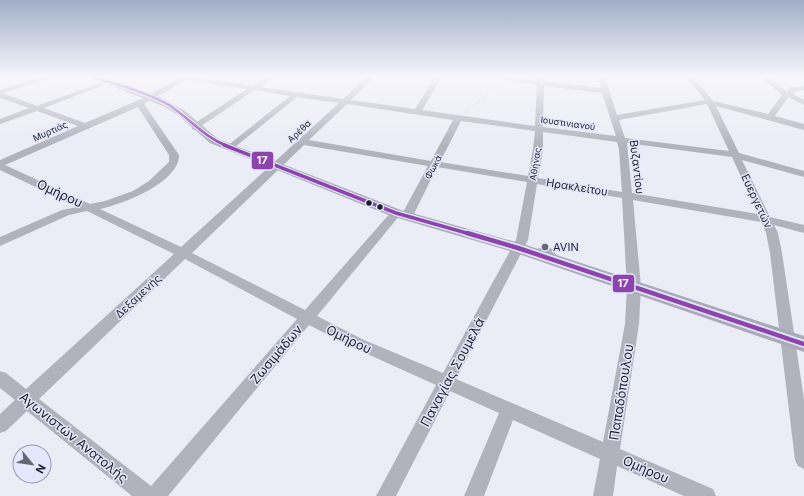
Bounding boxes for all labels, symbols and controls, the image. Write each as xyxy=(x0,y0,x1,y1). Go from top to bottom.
street label: Ιουστινιανού xyxy=(540,114,596,132)
street label: Αρέθα xyxy=(285,117,313,145)
street label: Μυρτιάς xyxy=(31,119,69,143)
street label: Βυζαντίου xyxy=(627,139,647,195)
street label: Αθήνας xyxy=(527,147,543,181)
line badge: 17 xyxy=(251,151,274,170)
text: 17 xyxy=(256,153,268,167)
street label: Φωκά xyxy=(422,153,444,181)
street label: Ευεργετών xyxy=(738,172,776,231)
street label: Ομήρου xyxy=(35,175,85,211)
street label: Ηρακλείτου xyxy=(545,175,609,199)
unlabelled marker xyxy=(364,198,374,208)
unlabelled marker xyxy=(375,202,385,212)
place label: AVIN xyxy=(553,240,579,254)
marker: AVIN xyxy=(540,242,550,252)
street label: Δεξαμενής xyxy=(112,271,164,321)
line badge: 17 xyxy=(612,274,635,293)
text: 17 xyxy=(617,276,629,290)
street label: Παναγίας Σουμελά xyxy=(417,315,488,429)
street label: Ζωσιμάδων xyxy=(247,321,306,387)
street label: Ομήρου xyxy=(324,321,374,357)
street label: Παπαδόπουλου xyxy=(606,343,636,441)
street label: Αγωνιστών Ανατολής xyxy=(17,388,131,486)
north arrow xyxy=(12,444,52,484)
street label: Ομήρου xyxy=(621,452,671,486)
text: N xyxy=(33,462,49,476)

